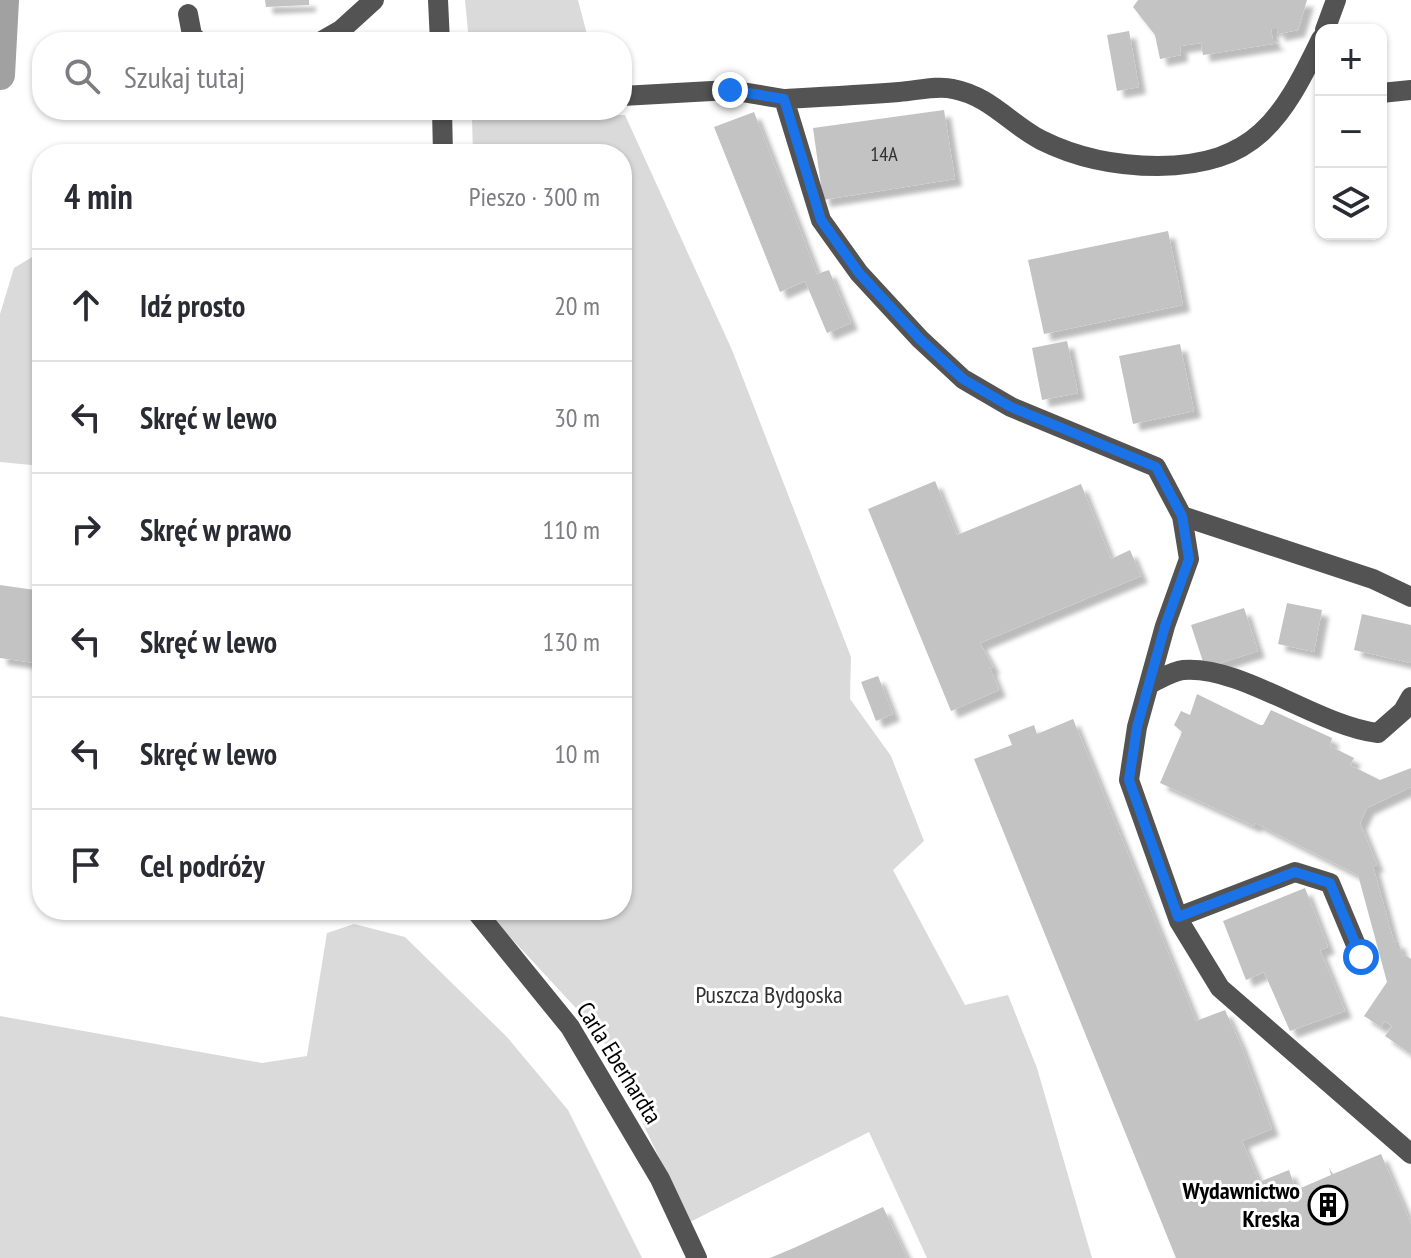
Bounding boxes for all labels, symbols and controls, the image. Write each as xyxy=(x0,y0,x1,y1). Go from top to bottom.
map controls xyxy=(1315,24,1387,240)
button: + xyxy=(1315,24,1387,96)
search box xyxy=(32,32,632,120)
icon: search xyxy=(60,54,104,98)
text: Szukaj tutaj xyxy=(124,57,245,96)
route end xyxy=(712,72,748,108)
button: − xyxy=(1315,96,1387,168)
house number: 14A xyxy=(870,141,898,167)
button: layers xyxy=(1315,168,1387,240)
text: 4 min xyxy=(64,174,133,218)
text: Pieszo · 300 m xyxy=(469,180,600,213)
icon: ahead xyxy=(64,283,108,327)
text: Idź prosto xyxy=(140,286,245,325)
text: 20 m xyxy=(554,289,600,322)
icon: left xyxy=(64,395,108,439)
text: Skręć w lewo xyxy=(140,398,277,437)
text: 30 m xyxy=(554,401,600,434)
icon: right xyxy=(64,507,108,551)
text: Skręć w prawo xyxy=(140,510,292,549)
text: 110 m xyxy=(542,513,600,546)
icon: left xyxy=(64,619,108,663)
text: Skręć w lewo xyxy=(140,622,277,661)
text: 130 m xyxy=(542,625,600,658)
icon: left xyxy=(64,731,108,775)
text: Skręć w lewo xyxy=(140,734,277,773)
text: 10 m xyxy=(554,737,600,770)
icon: arrive xyxy=(64,843,108,887)
text: Cel podróży xyxy=(140,846,265,885)
route start xyxy=(1343,939,1379,975)
park label: Puszcza Bydgoska xyxy=(695,979,843,1010)
street label: Carla Eberhardta xyxy=(570,996,669,1129)
place label: Wydawnictwo Kreska xyxy=(1181,1175,1300,1234)
building icon: Wydawnictwo Kreska xyxy=(1307,1184,1349,1226)

